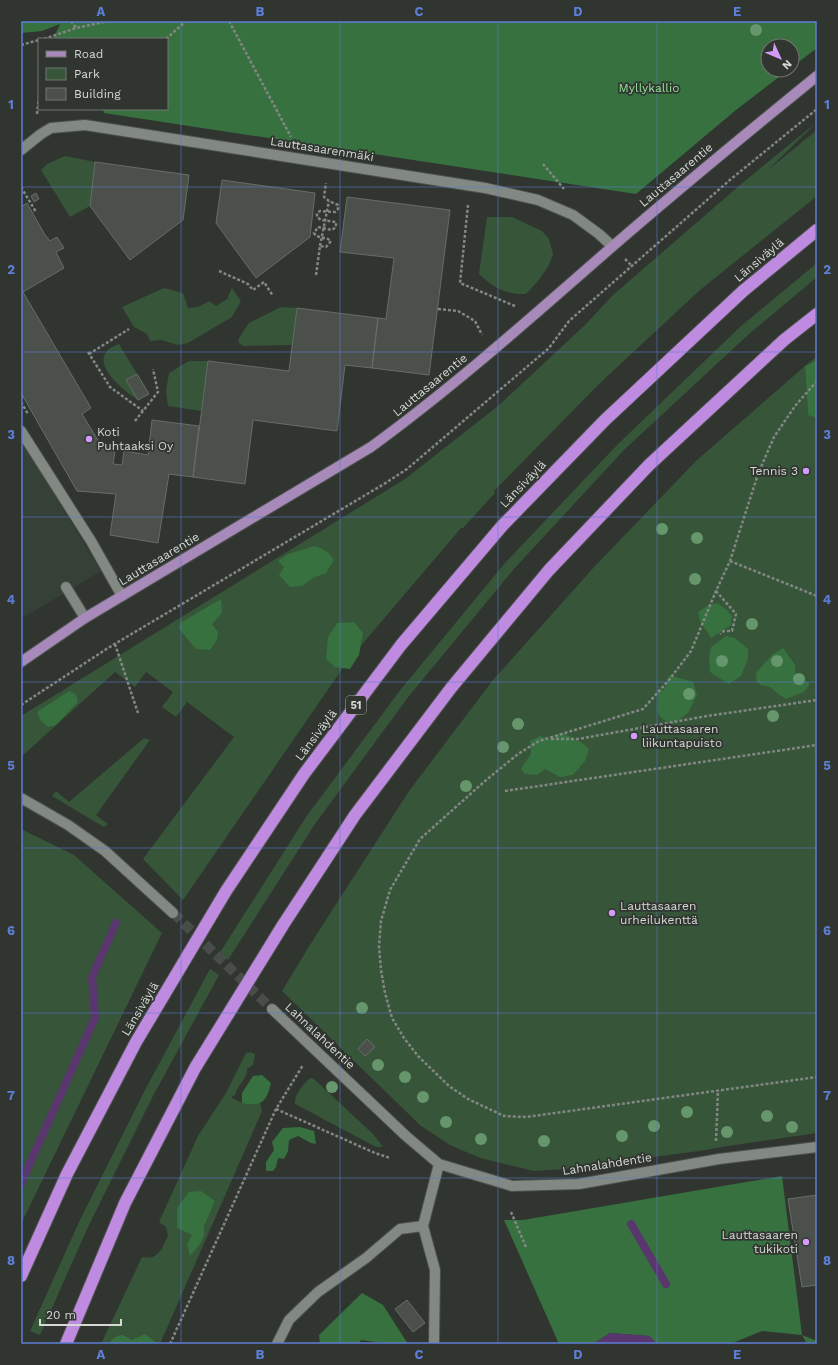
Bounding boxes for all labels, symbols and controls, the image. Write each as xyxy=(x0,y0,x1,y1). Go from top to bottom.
text: A xyxy=(97,4,106,19)
text: B xyxy=(256,4,265,19)
text: C xyxy=(415,4,424,19)
text: D xyxy=(573,4,583,19)
text: E xyxy=(733,4,741,19)
legend xyxy=(38,38,168,110)
north arrow xyxy=(760,38,800,78)
text: Road xyxy=(74,47,103,61)
text: N xyxy=(779,57,794,72)
text: Park xyxy=(74,67,100,81)
park label: Myllykallio xyxy=(619,81,679,95)
text: Building xyxy=(74,87,121,101)
text: 1 xyxy=(8,97,14,112)
text: 1 xyxy=(824,97,830,112)
street label: Lauttasaarenmäki xyxy=(269,134,375,164)
street label: Lauttasaarentie xyxy=(636,140,716,210)
street label: Länsiväylä xyxy=(731,235,787,285)
text: 2 xyxy=(7,262,15,277)
text: 2 xyxy=(823,262,831,277)
street label: Lauttasaarentie xyxy=(390,351,470,419)
place label: Koti Puhtaaksi Oy xyxy=(97,425,174,453)
text: 3 xyxy=(7,427,15,442)
text: 3 xyxy=(823,427,831,442)
marker: Koti Puhtaaksi Oy xyxy=(84,434,94,444)
street label: Länsiväylä xyxy=(497,457,549,510)
place label: Tennis 3 xyxy=(750,464,798,478)
marker: Tennis 3 xyxy=(801,466,811,476)
street label: Lauttasaarentie xyxy=(116,529,202,589)
text: 4 xyxy=(7,592,16,607)
text: 4 xyxy=(823,592,832,607)
road number: 51 xyxy=(346,696,366,714)
street label: Länsiväylä xyxy=(292,707,340,763)
place label: Lauttasaaren liikuntapuisto xyxy=(642,722,722,750)
marker: Lauttasaaren liikuntapuisto xyxy=(629,731,639,741)
text: 5 xyxy=(7,758,15,773)
text: 5 xyxy=(823,758,831,773)
place label: Lauttasaaren urheilukenttä xyxy=(620,899,698,927)
marker: Lauttasaaren urheilukenttä xyxy=(607,908,617,918)
text: 6 xyxy=(7,923,15,938)
text: 6 xyxy=(823,923,831,938)
street label: Länsiväylä xyxy=(119,979,162,1038)
street label: Lahnalahdentie xyxy=(282,1000,358,1072)
text: 7 xyxy=(7,1088,15,1103)
text: 7 xyxy=(823,1088,831,1103)
street label: Lahnalahdentie xyxy=(561,1150,653,1178)
place label: Lauttasaaren tukikoti xyxy=(722,1228,798,1256)
marker: Lauttasaaren tukikoti xyxy=(801,1237,811,1247)
text: 8 xyxy=(7,1253,15,1268)
text: 8 xyxy=(823,1253,831,1268)
scale bar xyxy=(40,1301,121,1327)
text: 20 m xyxy=(46,1308,76,1322)
text: A xyxy=(97,1347,106,1362)
text: B xyxy=(256,1347,265,1362)
text: C xyxy=(415,1347,424,1362)
text: D xyxy=(573,1347,583,1362)
text: E xyxy=(733,1347,741,1362)

